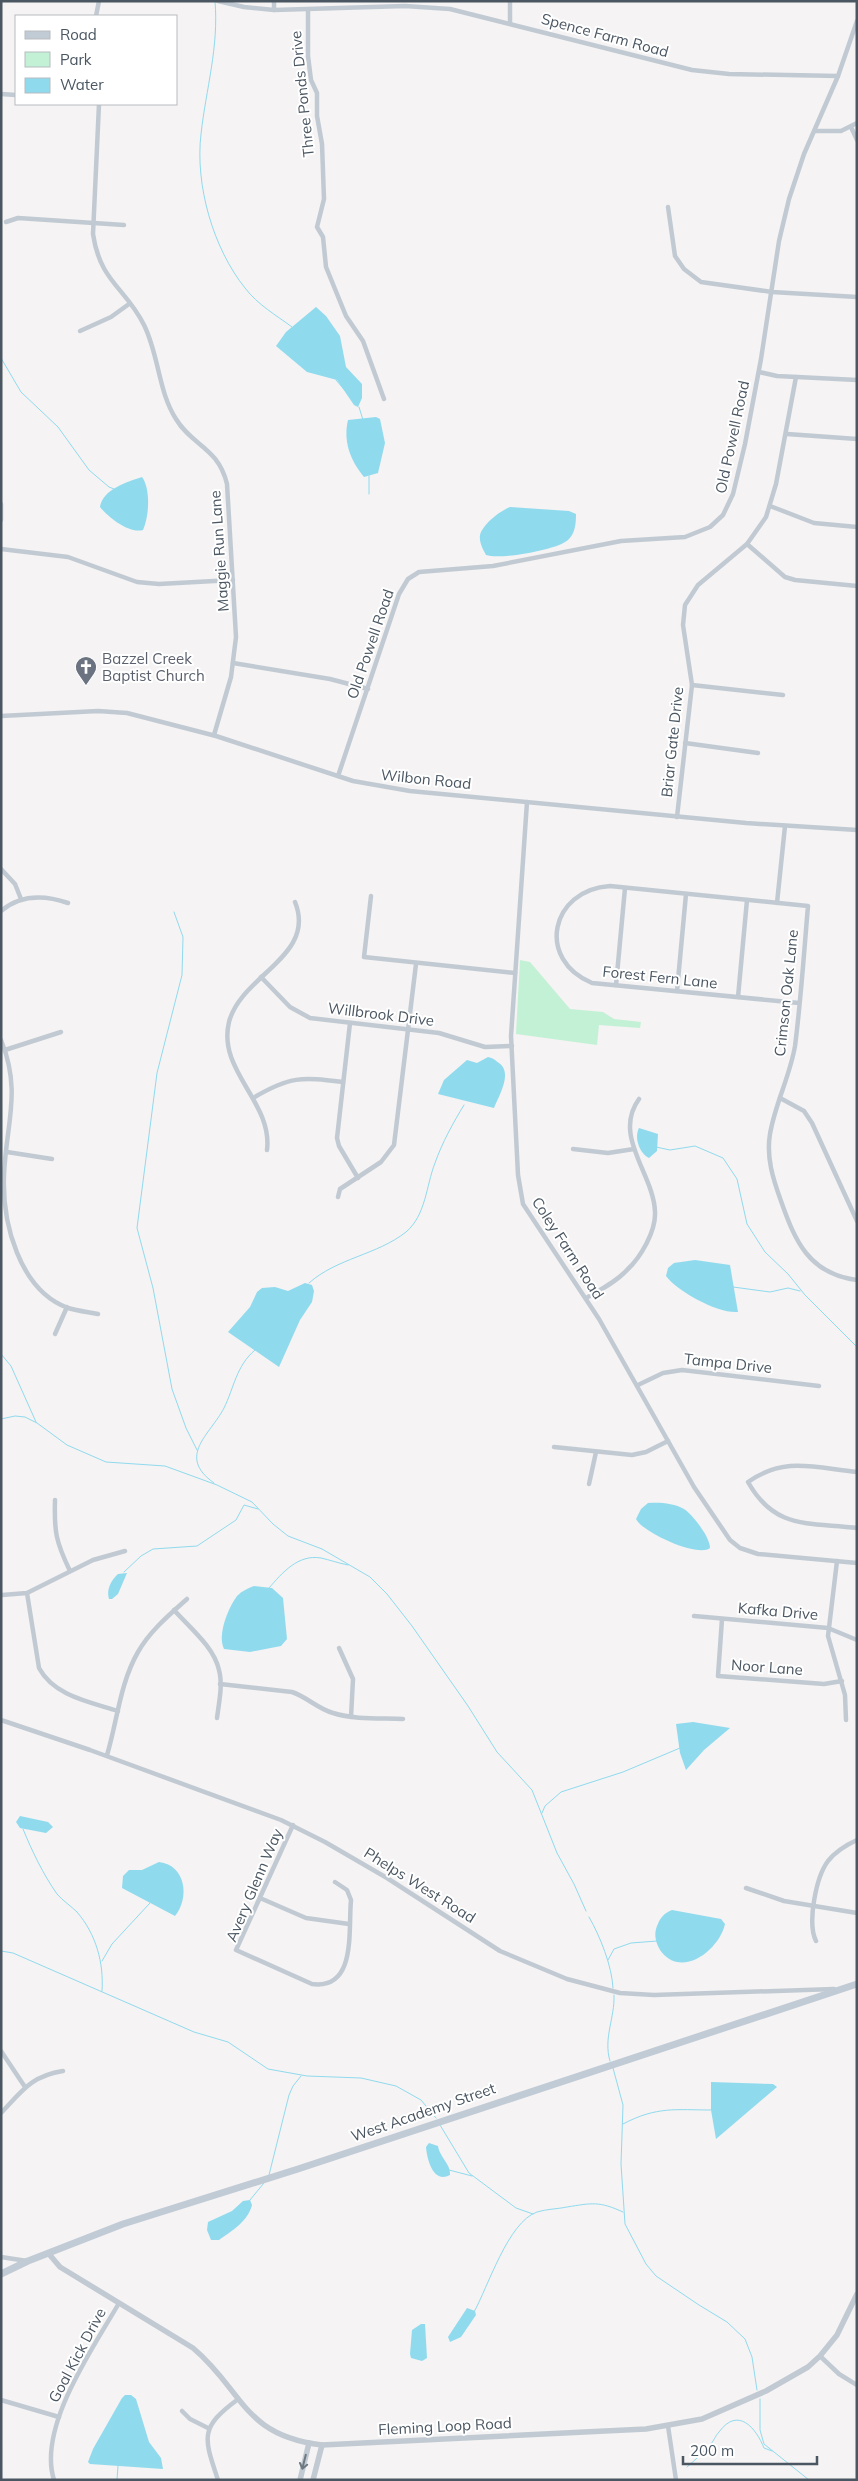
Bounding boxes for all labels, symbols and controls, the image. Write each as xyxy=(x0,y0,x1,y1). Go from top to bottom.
street label: Spence Farm Road xyxy=(539,9,671,61)
legend xyxy=(15,15,178,105)
text: Road xyxy=(60,25,97,44)
street label: Three Ponds Drive xyxy=(286,30,318,158)
text: Park xyxy=(60,50,92,69)
text: Water xyxy=(60,75,104,94)
street label: Old Powell Road xyxy=(711,379,753,495)
street label: Maggie Run Lane xyxy=(205,490,233,612)
street label: Old Powell Road xyxy=(342,587,398,701)
place label: Bazzel Creek Baptist Church xyxy=(102,649,205,685)
church icon: Bazzel Creek Baptist Church xyxy=(74,655,98,686)
street label: Briar Gate Drive xyxy=(657,686,687,798)
street label: Wilbon Road xyxy=(380,765,472,793)
street label: Crimson Oak Lane xyxy=(770,929,802,1057)
street label: Forest Fern Lane xyxy=(602,962,718,992)
street label: Willbrook Drive xyxy=(327,998,435,1030)
street label: Coley Farm Road xyxy=(528,1193,608,1303)
street label: Tampa Drive xyxy=(683,1349,773,1377)
street label: Kafka Drive xyxy=(737,1598,819,1624)
street label: Noor Lane xyxy=(731,1655,803,1679)
street label: Avery Glenn Way xyxy=(222,1825,286,1945)
street label: Phelps West Road xyxy=(361,1843,479,1927)
street label: West Academy Street xyxy=(348,2078,498,2146)
street label: Goal Kick Drive xyxy=(44,2304,110,2406)
street label: Fleming Loop Road xyxy=(378,2413,512,2439)
scale bar xyxy=(683,2434,817,2466)
text: 200 m xyxy=(690,2441,734,2460)
one-way arrow xyxy=(299,2453,308,2469)

